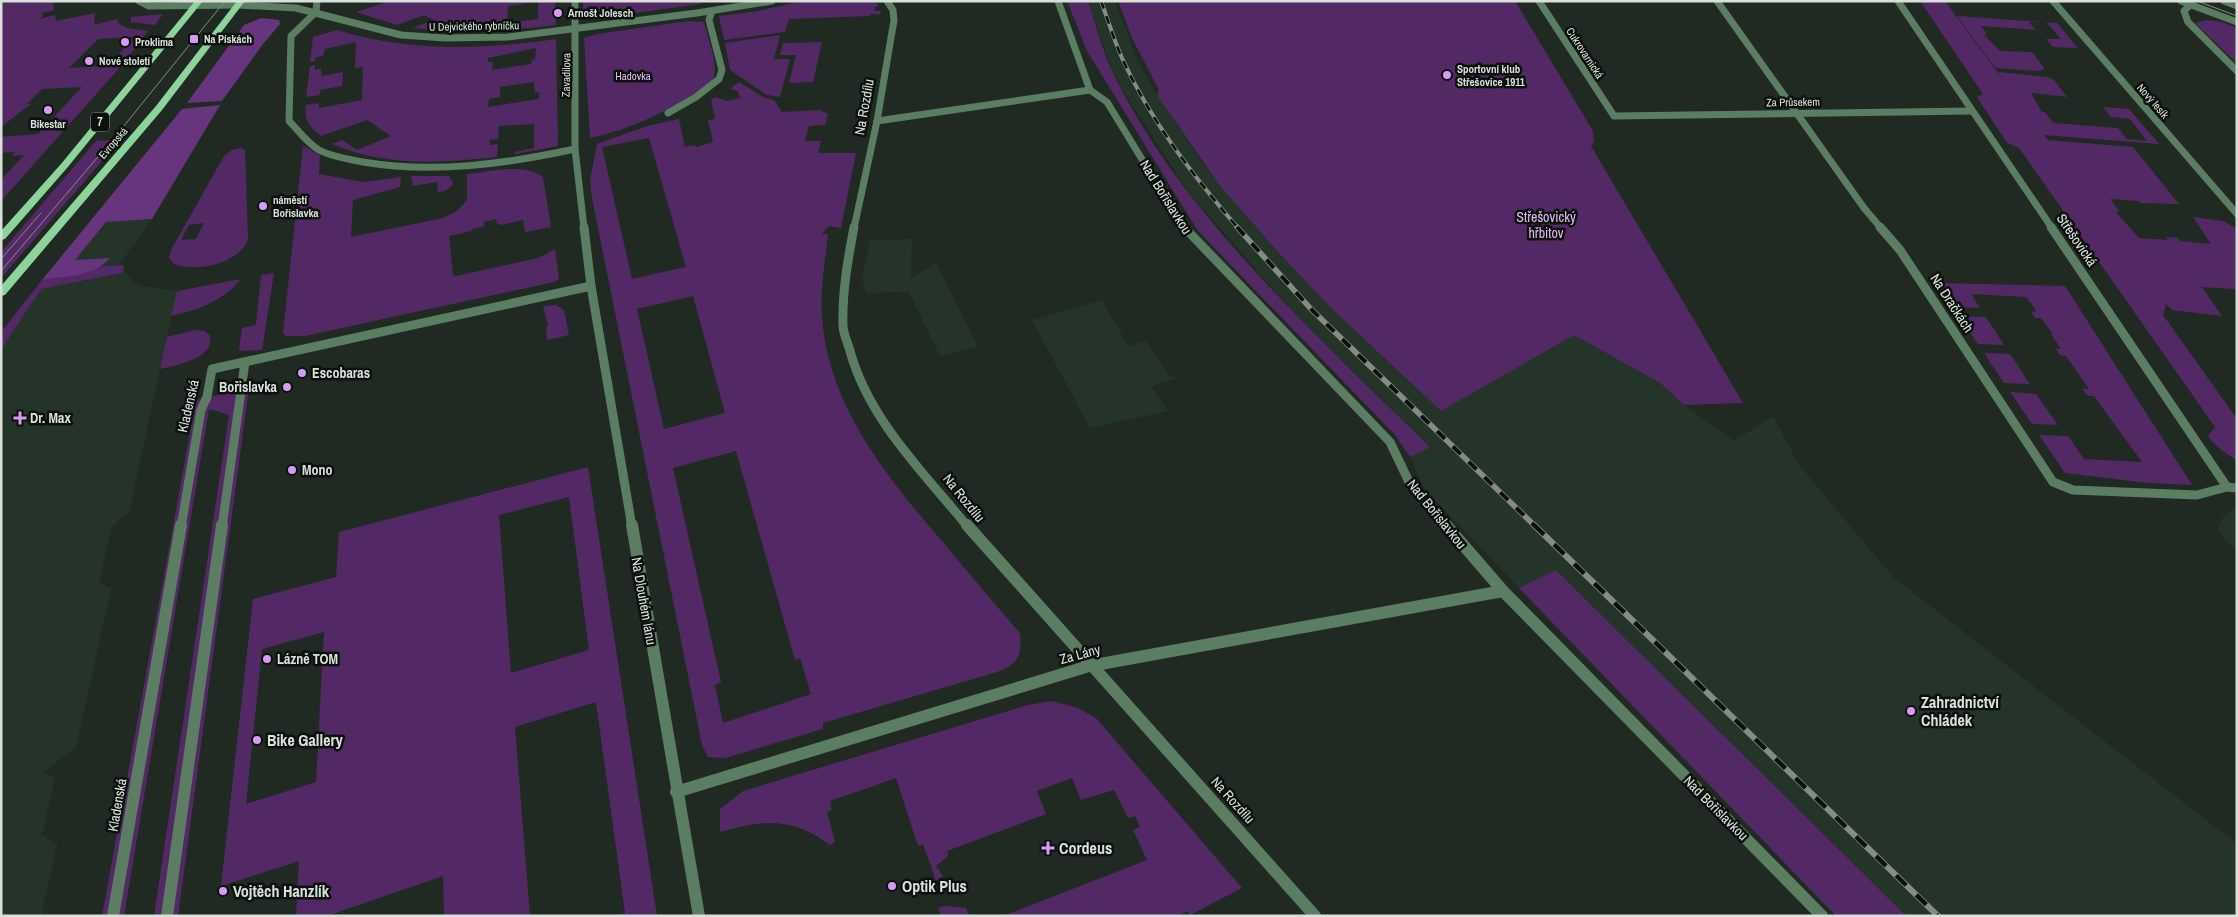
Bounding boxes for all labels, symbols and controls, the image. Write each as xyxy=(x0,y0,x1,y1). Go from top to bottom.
place label: Arnošt Jolesch xyxy=(568,6,633,20)
marker: Arnošt Jolesch xyxy=(552,7,564,19)
street label: U Dejvického rybníčku xyxy=(429,18,519,34)
street label: Cukrovarnická xyxy=(1563,25,1607,81)
place label: Na Pískách xyxy=(204,32,252,46)
marker: Na Pískách xyxy=(188,33,200,45)
place label: Proklima xyxy=(135,35,173,49)
marker: Proklima xyxy=(119,36,131,48)
street label: Zavadilova xyxy=(559,53,573,97)
place label: Nové století xyxy=(99,54,151,68)
marker: Nové století xyxy=(83,55,95,67)
place label: Sportovní klub Střešovice 1911 xyxy=(1457,62,1525,89)
park label: Hadovka xyxy=(615,69,651,83)
marker: Sportovní klub Střešovice 1911 xyxy=(1441,69,1453,81)
street label: Na Rozdílu xyxy=(850,77,878,137)
street label: Nový lesík xyxy=(2134,81,2172,122)
street label: Za Průsekem xyxy=(1766,95,1820,109)
marker: Bikestar xyxy=(42,104,54,116)
road number: 7 xyxy=(91,112,109,132)
place label: Bikestar xyxy=(30,117,66,131)
street label: Evropská xyxy=(95,124,131,162)
street label: Nad Bořislavkou xyxy=(1136,157,1196,237)
place label: náměstí Bořislavka xyxy=(273,193,319,220)
marker: náměstí Bořislavka xyxy=(257,200,269,212)
park label: Střešovický hřbitov xyxy=(1516,208,1576,242)
street label: Střešovická xyxy=(2053,210,2102,270)
street label: Na Dračkách xyxy=(1926,270,1978,336)
place label: Escobaras xyxy=(312,364,370,382)
marker: Escobaras xyxy=(296,367,308,379)
street label: Kladenská xyxy=(173,377,203,434)
place label: Bořislavka xyxy=(219,378,278,396)
marker: Bořislavka xyxy=(281,381,293,393)
place label: Dr. Max xyxy=(30,409,71,427)
marker: Dr. Max xyxy=(14,412,26,424)
place label: Mono xyxy=(302,461,333,479)
marker: Mono xyxy=(286,464,298,476)
street label: Na Rozdílu xyxy=(939,470,989,526)
street label: Nad Bořislavkou xyxy=(1404,476,1470,552)
street label: Na Dlouhém lánu xyxy=(627,556,661,646)
street label: Za Lány xyxy=(1058,640,1103,668)
place label: Lázně TOM xyxy=(277,650,338,668)
marker: Lázně TOM xyxy=(261,653,273,665)
place label: Zahradnictví Chládek xyxy=(1921,691,2000,731)
marker: Zahradnictví Chládek xyxy=(1905,705,1917,717)
place label: Bike Gallery xyxy=(267,729,344,751)
marker: Bike Gallery xyxy=(251,734,263,746)
street label: Nad Bořislavkou xyxy=(1680,772,1752,844)
street label: Na Rozdílu xyxy=(1207,773,1259,827)
street label: Kladenská xyxy=(103,776,131,833)
place label: Cordeus xyxy=(1059,837,1112,859)
marker: Cordeus xyxy=(1041,841,1055,855)
place label: Optik Plus xyxy=(902,875,967,897)
place label: Vojtěch Hanzlík xyxy=(233,880,330,902)
marker: Optik Plus xyxy=(886,880,898,892)
marker: Vojtěch Hanzlík xyxy=(217,885,229,897)

